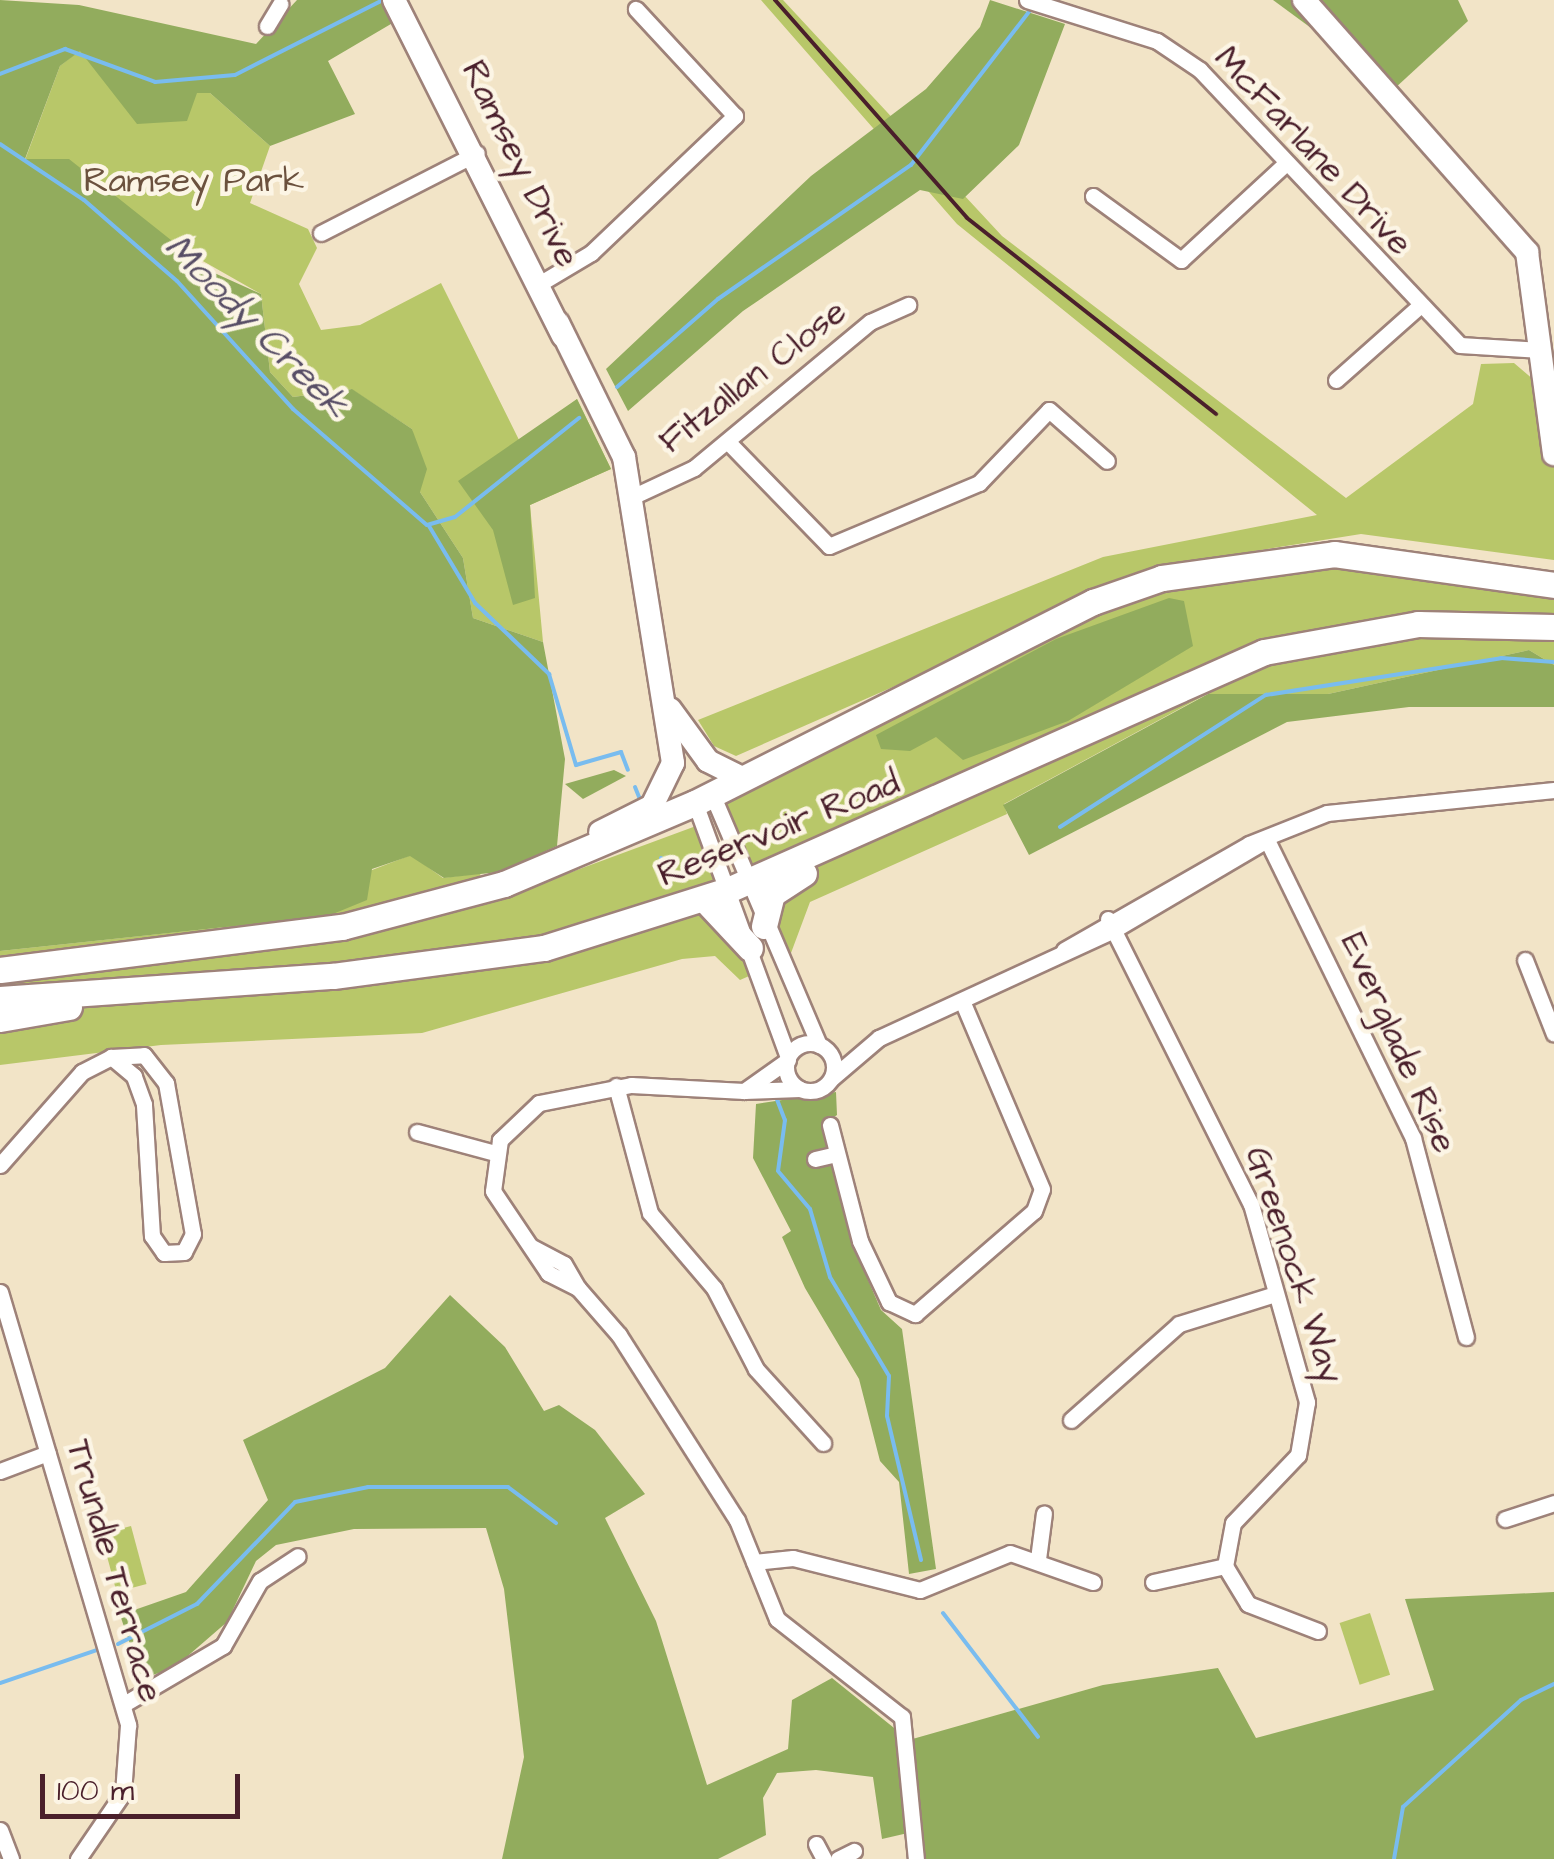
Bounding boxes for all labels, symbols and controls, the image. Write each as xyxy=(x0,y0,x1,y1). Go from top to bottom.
street label: McFarlane Drive xyxy=(1205,38,1421,264)
street label: Ramsey Drive xyxy=(452,54,588,274)
park label: Ramsey Park xyxy=(84,160,304,202)
water label: Moody Creek xyxy=(154,225,358,429)
street label: Fitzallan Close xyxy=(651,291,855,463)
street label: Reservoir Road xyxy=(652,761,906,897)
street label: Everglade Rise xyxy=(1331,927,1465,1159)
street label: Greenock Way xyxy=(1236,1141,1352,1389)
street label: Trundle Terrace xyxy=(56,1435,172,1707)
scale bar xyxy=(45,1754,245,1816)
text: 100 m xyxy=(57,1770,134,1812)

